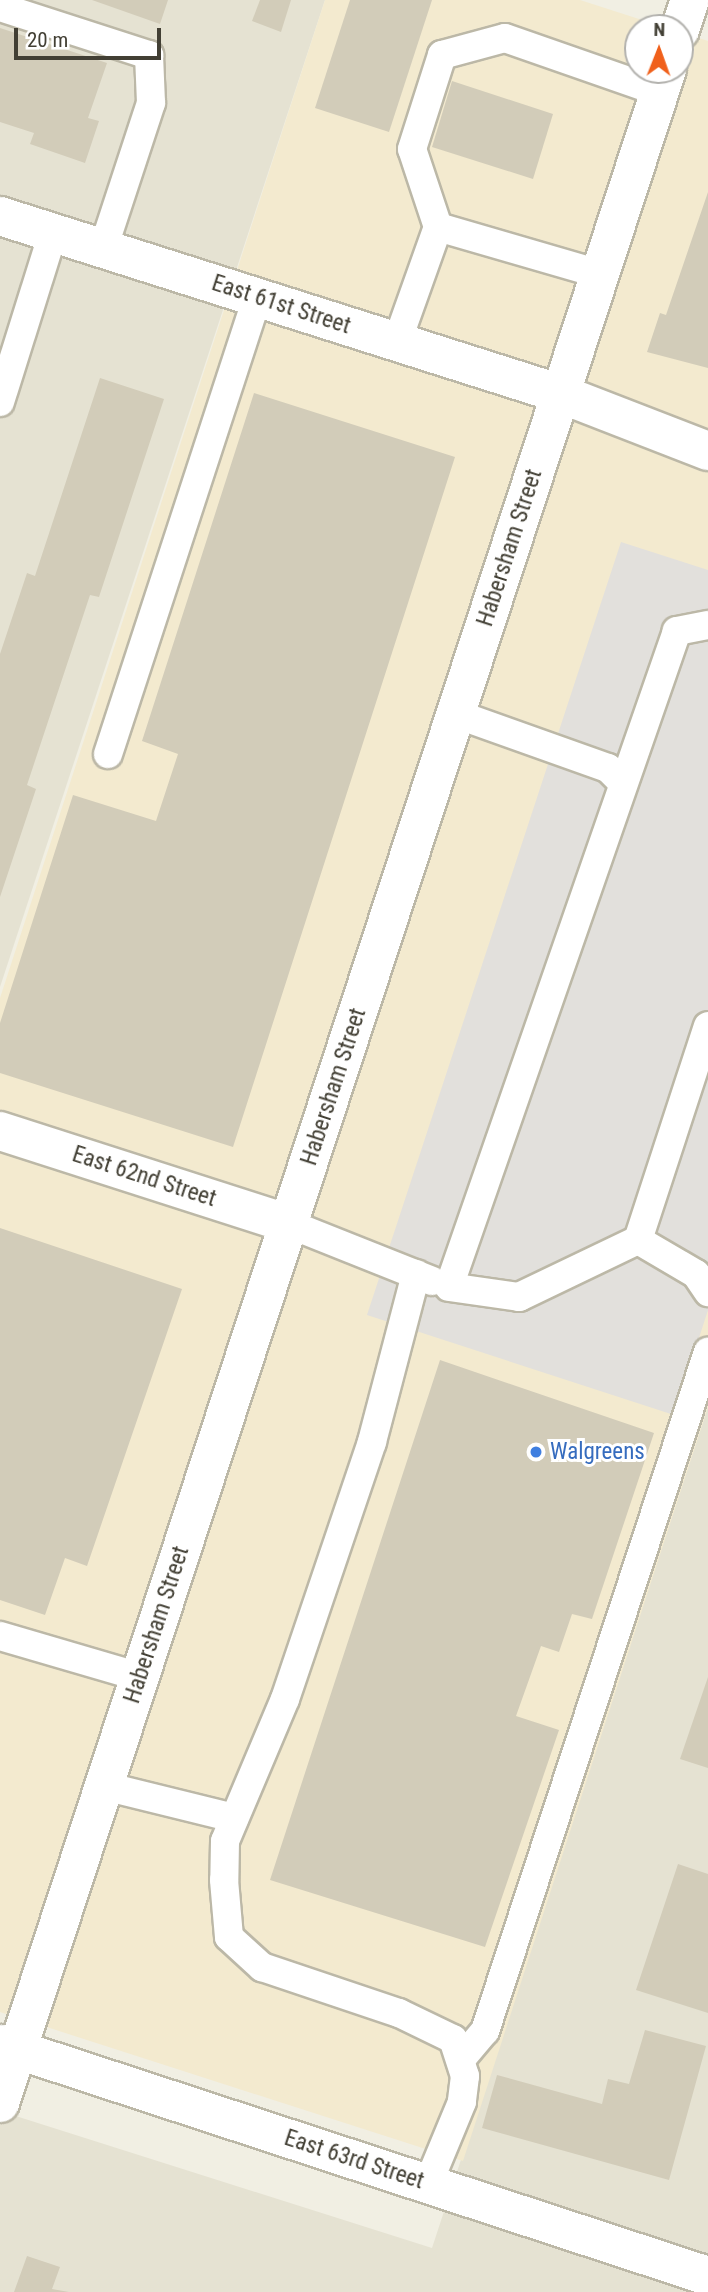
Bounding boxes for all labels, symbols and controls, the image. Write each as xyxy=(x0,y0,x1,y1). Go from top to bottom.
scale bar xyxy=(18,14,164,58)
north arrow xyxy=(624,14,694,84)
text: N xyxy=(653,18,665,41)
text: 20 m xyxy=(27,28,68,52)
street label: East 61st Street xyxy=(208,270,354,340)
street label: Habersham Street xyxy=(472,466,548,630)
street label: Habersham Street xyxy=(296,1005,372,1169)
street label: East 62nd Street xyxy=(69,1141,219,1213)
place label: Walgreens xyxy=(550,1438,645,1466)
marker: Walgreens xyxy=(528,1444,544,1460)
street label: Habersham Street xyxy=(119,1543,195,1707)
street label: East 63rd Street xyxy=(281,2124,427,2196)

